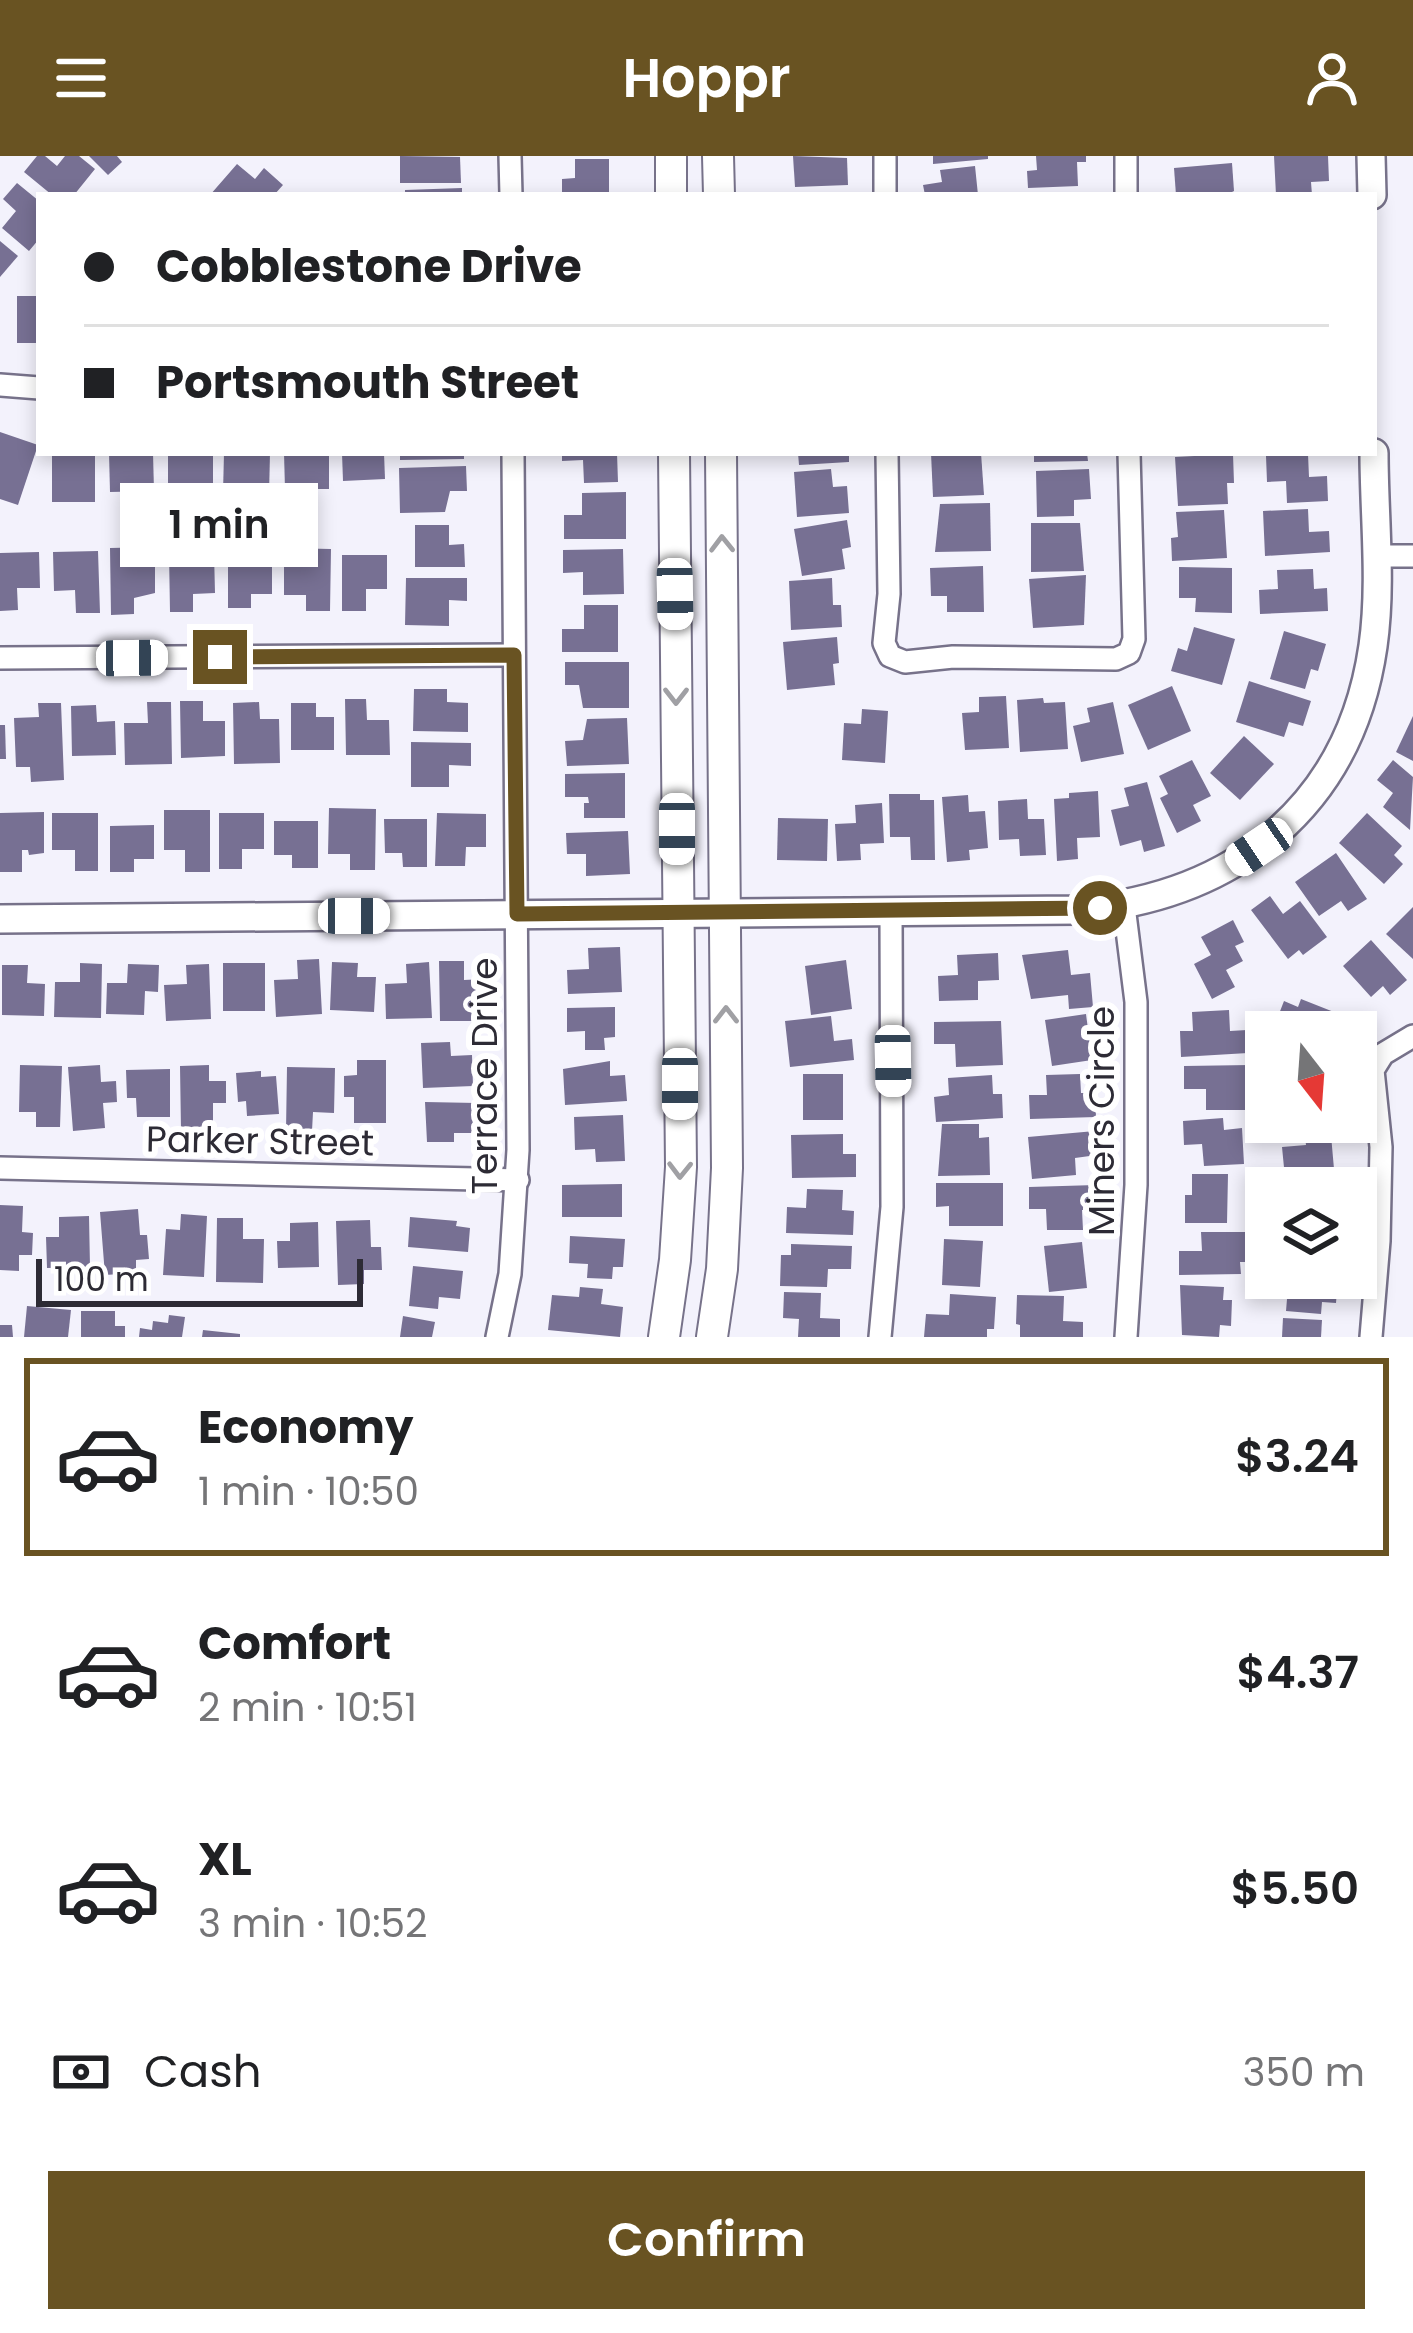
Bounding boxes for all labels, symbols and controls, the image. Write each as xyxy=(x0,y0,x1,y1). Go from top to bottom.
text: Hoppr xyxy=(622,40,791,116)
icon: menu xyxy=(48,45,114,111)
icon: person xyxy=(1299,45,1365,111)
text: Cobblestone Drive xyxy=(156,235,582,298)
text: Portsmouth Street xyxy=(156,351,579,414)
callout: 1 min xyxy=(121,483,319,567)
text: 1 min xyxy=(169,497,269,552)
one-way arrow xyxy=(709,534,735,552)
car xyxy=(656,558,694,630)
route end xyxy=(193,630,247,684)
car xyxy=(96,639,168,677)
one-way arrow xyxy=(662,687,688,706)
car xyxy=(659,793,695,865)
car xyxy=(1219,812,1299,882)
route start xyxy=(1073,881,1127,935)
car xyxy=(318,898,390,934)
street label: Terrace Drive xyxy=(459,957,510,1195)
one-way arrow xyxy=(713,1005,739,1023)
street label: Miners Circle xyxy=(1076,1006,1127,1236)
north arrow xyxy=(1245,1011,1377,1143)
map controls xyxy=(1245,1011,1377,1299)
car xyxy=(874,1025,912,1097)
car xyxy=(662,1048,698,1120)
street label: Parker Street xyxy=(146,1114,374,1168)
one-way arrow xyxy=(667,1162,693,1180)
button: layers xyxy=(1245,1167,1377,1299)
scale bar xyxy=(36,1253,363,1306)
text: 100 m xyxy=(54,1256,149,1303)
text: Economy xyxy=(198,1396,413,1459)
icon: car xyxy=(54,1403,162,1511)
text: $3.24 xyxy=(1235,1425,1359,1488)
text: 1 min · 10:50 xyxy=(198,1464,419,1519)
text: Comfort xyxy=(198,1612,391,1675)
icon: car xyxy=(54,1619,162,1727)
text: $4.37 xyxy=(1237,1641,1359,1704)
text: 2 min · 10:51 xyxy=(198,1680,417,1735)
text: XL xyxy=(198,1828,252,1891)
icon: car xyxy=(54,1835,162,1943)
text: $5.50 xyxy=(1231,1857,1359,1920)
text: 3 min · 10:52 xyxy=(198,1896,427,1951)
icon: cash xyxy=(48,2039,114,2105)
text: Cash xyxy=(144,2040,261,2103)
text: 350 m xyxy=(1242,2045,1365,2100)
button: Confirm xyxy=(48,2171,1365,2309)

